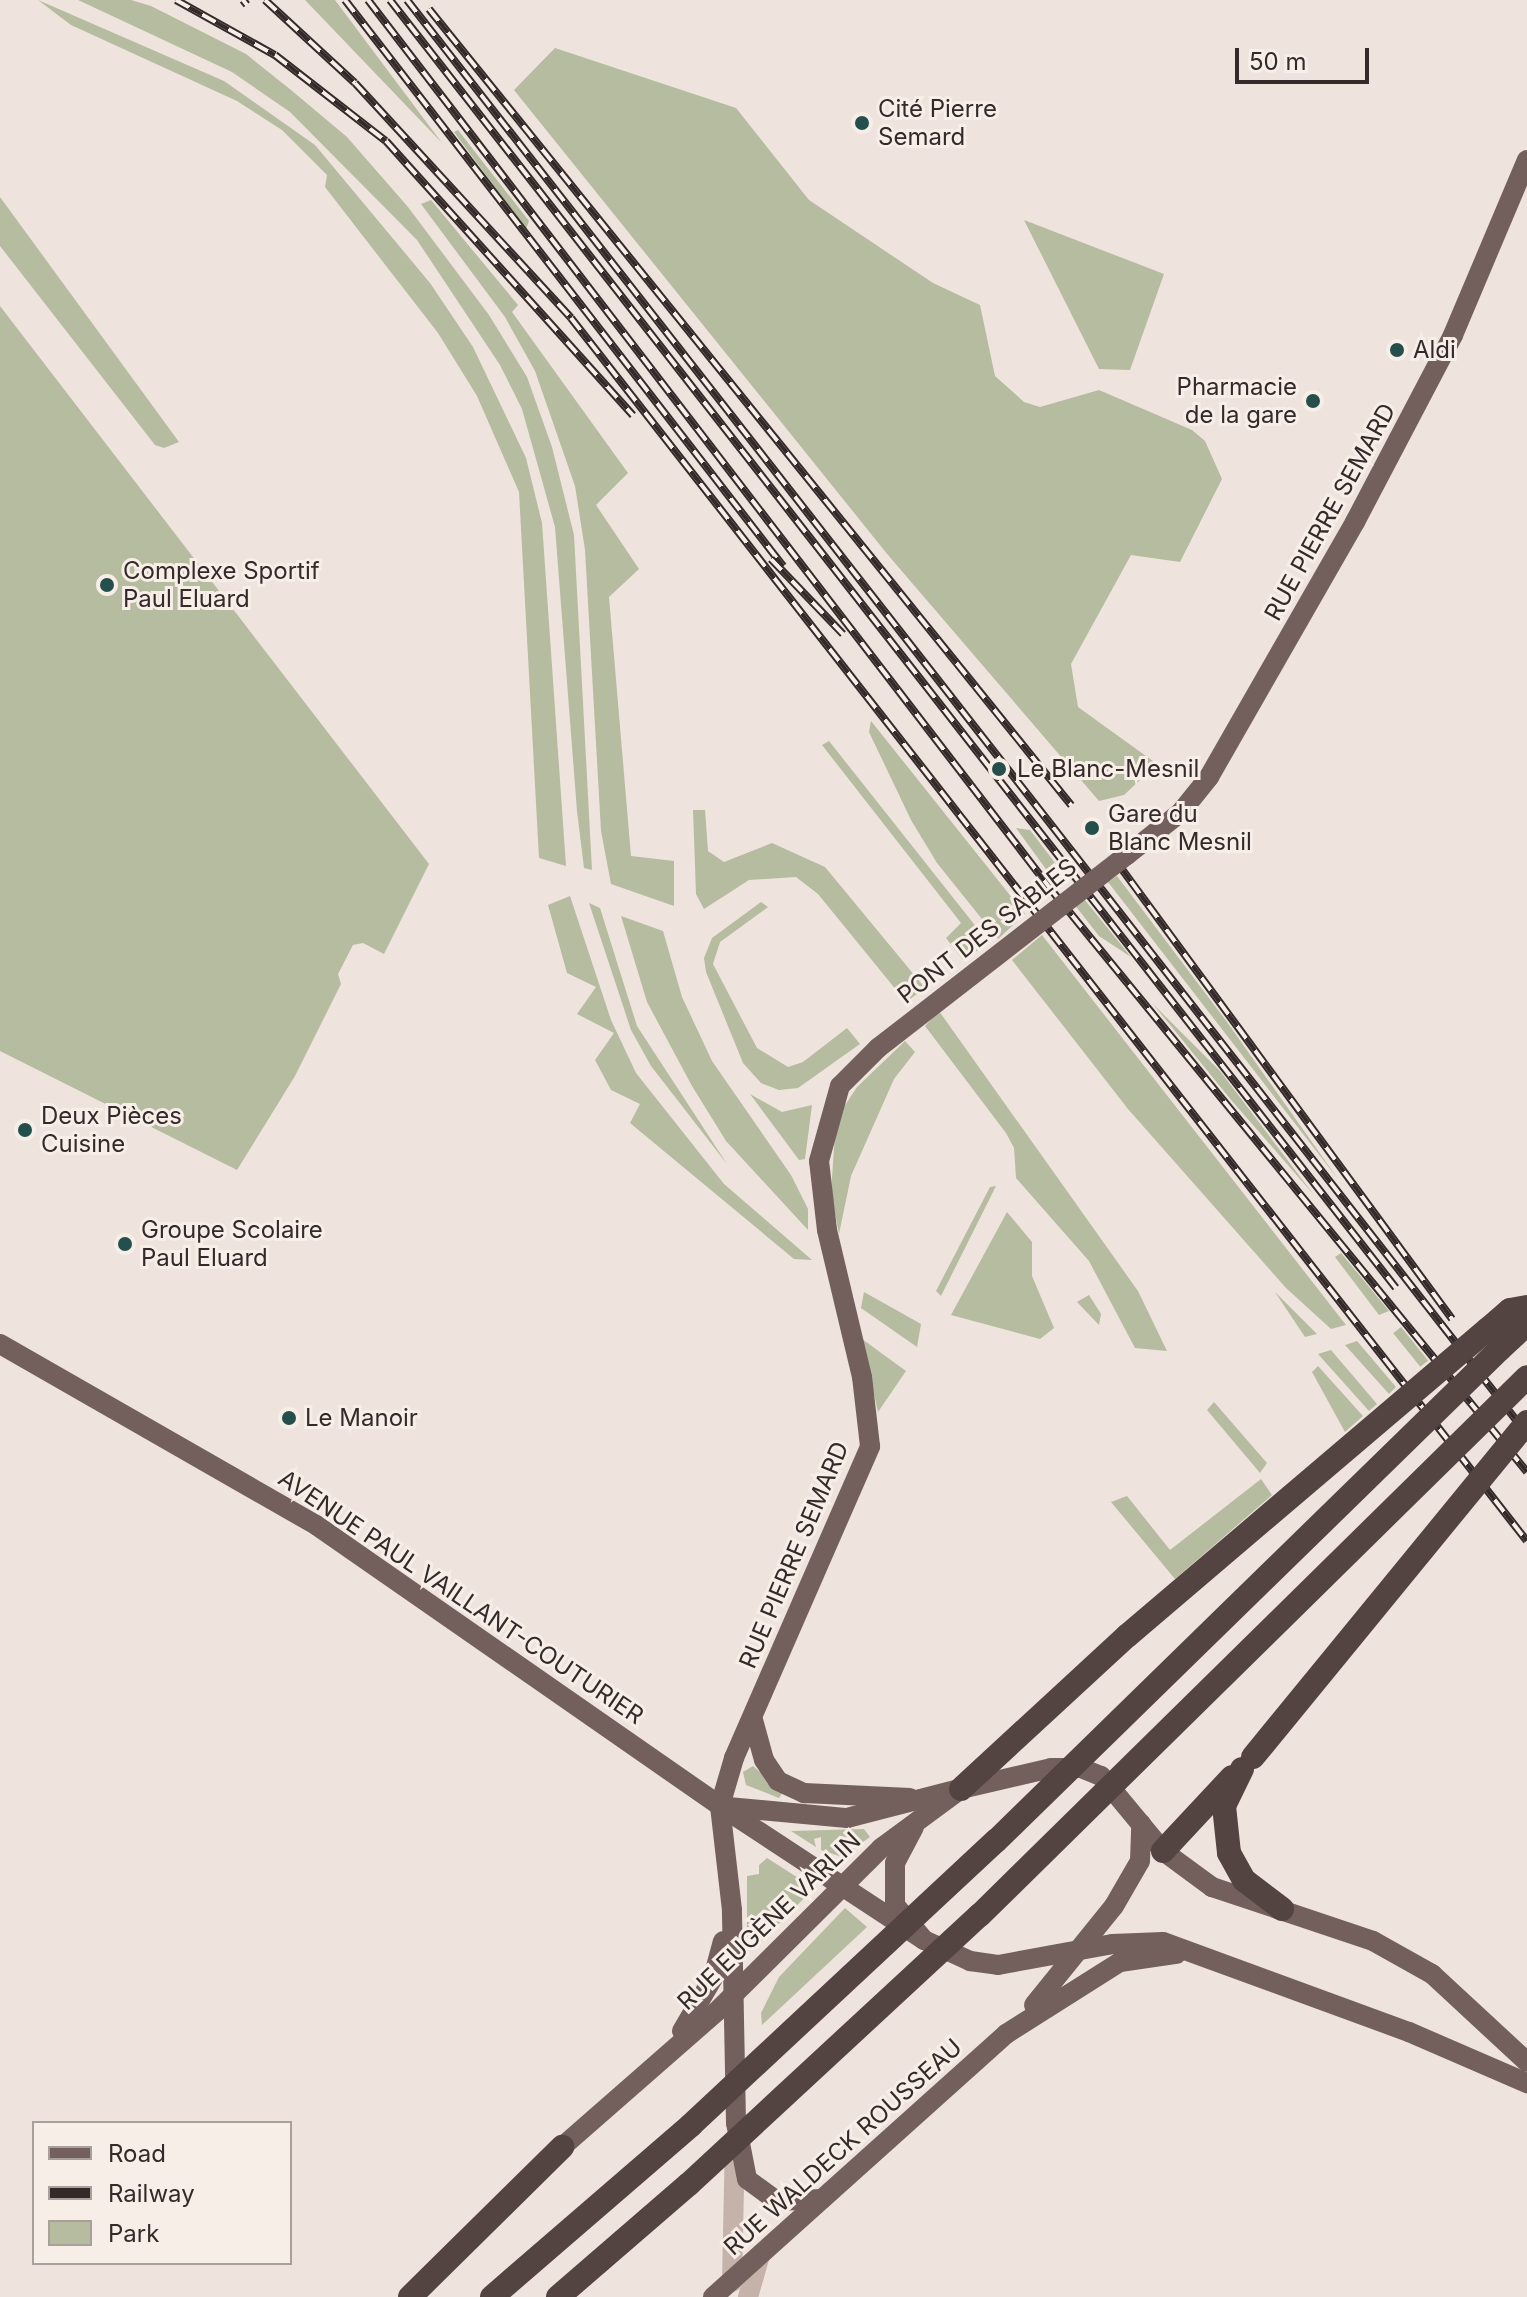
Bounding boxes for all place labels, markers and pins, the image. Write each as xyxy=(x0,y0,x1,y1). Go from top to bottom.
place label: Cité Pierre Semard xyxy=(878,95,997,151)
marker: Cité Pierre Semard xyxy=(853,114,871,132)
place label: Aldi xyxy=(1413,336,1456,364)
marker: Aldi xyxy=(1388,341,1406,359)
place label: Pharmacie de la gare xyxy=(1177,373,1297,429)
marker: Pharmacie de la gare xyxy=(1304,392,1322,410)
place label: Complexe Sportif Paul Eluard xyxy=(123,557,320,613)
marker: Complexe Sportif Paul Eluard xyxy=(98,576,116,594)
place label: Le Blanc-Mesnil xyxy=(1017,755,1199,783)
marker: Le Blanc-Mesnil xyxy=(988,758,1010,780)
place label: Gare du Blanc Mesnil xyxy=(1108,800,1252,856)
marker: Gare du Blanc Mesnil xyxy=(1083,819,1101,837)
place label: Deux Pièces Cuisine xyxy=(41,1102,182,1158)
marker: Deux Pièces Cuisine xyxy=(16,1121,34,1139)
place label: Groupe Scolaire Paul Eluard xyxy=(141,1216,323,1272)
marker: Groupe Scolaire Paul Eluard xyxy=(116,1235,134,1253)
place label: Le Manoir xyxy=(305,1404,418,1432)
marker: Le Manoir xyxy=(280,1409,298,1427)

